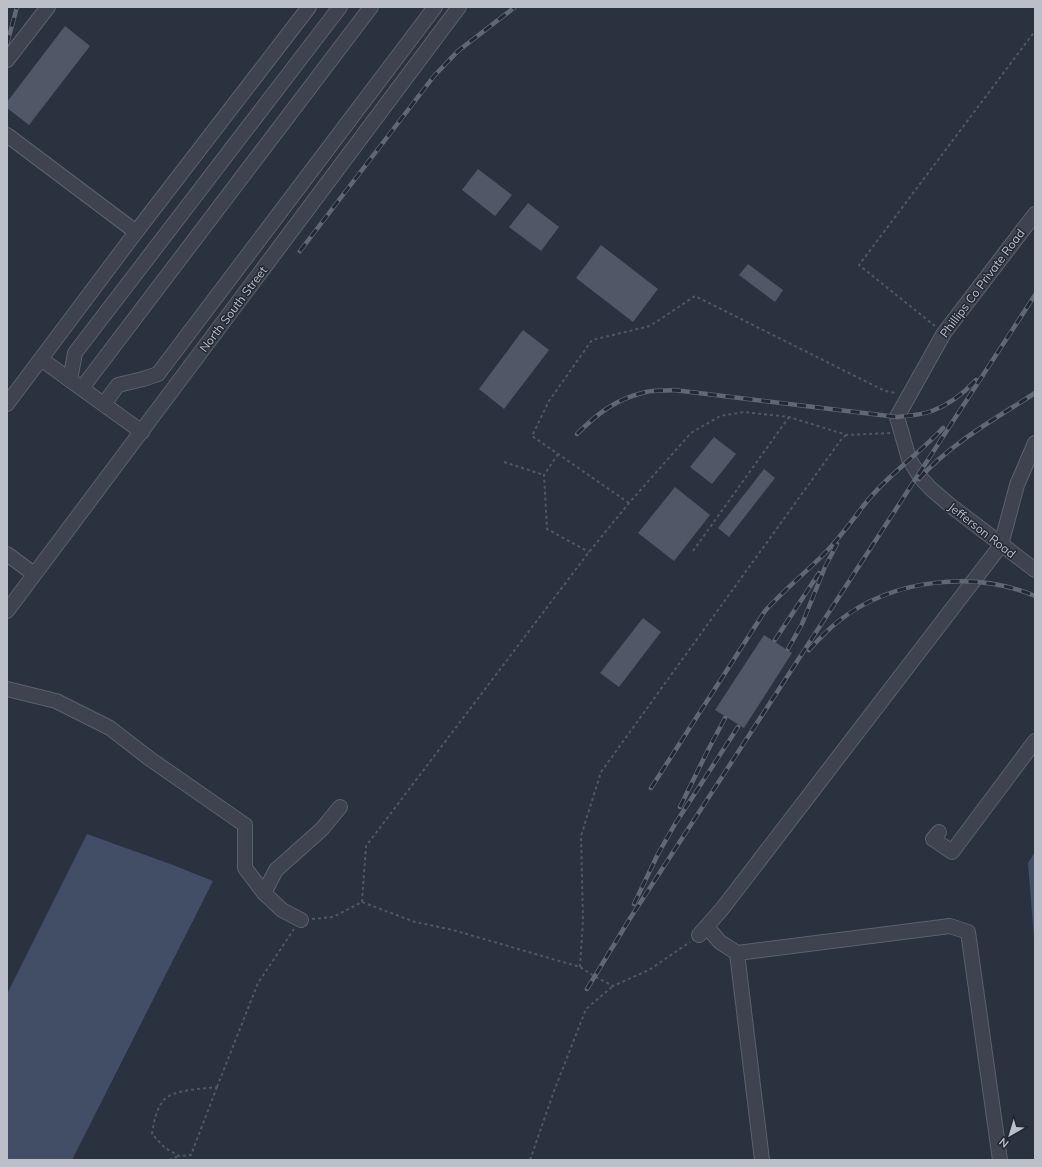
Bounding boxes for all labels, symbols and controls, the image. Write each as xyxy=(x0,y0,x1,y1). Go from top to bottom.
street label: Phillips Co Private Road xyxy=(936,226,1028,340)
street label: North South Street xyxy=(196,263,270,355)
street label: Jefferson Road xyxy=(945,499,1019,561)
north arrow xyxy=(990,1115,1030,1155)
text: N xyxy=(996,1135,1011,1151)

